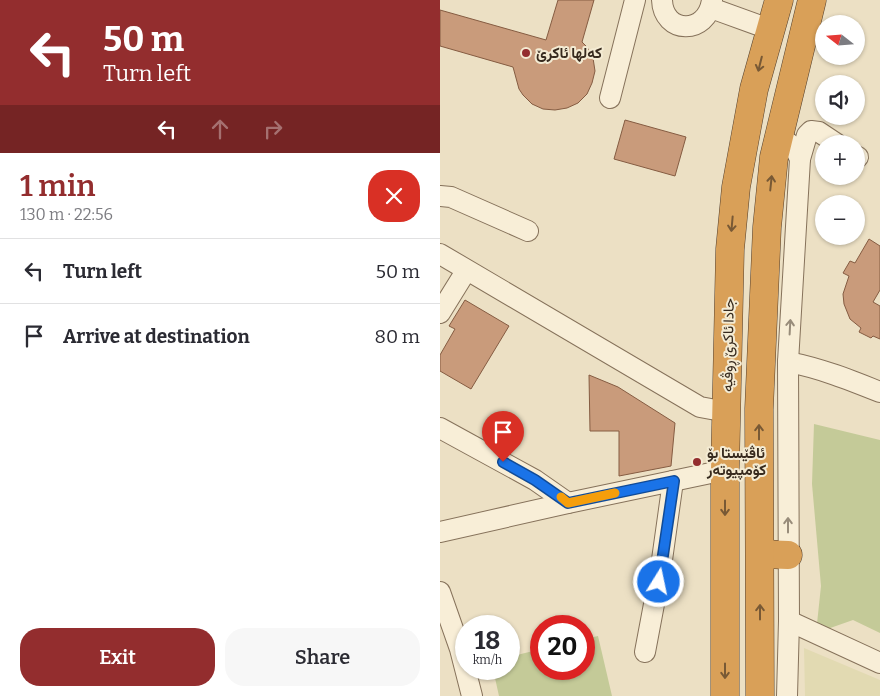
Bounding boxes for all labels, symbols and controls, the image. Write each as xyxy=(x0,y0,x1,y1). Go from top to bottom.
north arrow xyxy=(815,15,865,65)
map controls xyxy=(815,15,865,245)
text: 50 m xyxy=(103,18,184,60)
icon: left xyxy=(20,20,85,85)
place label: کەلها ئاکرێ xyxy=(536,44,602,62)
marker: کەلها ئاکرێ xyxy=(520,47,532,59)
one-way arrow xyxy=(755,55,765,71)
text: Turn left xyxy=(103,60,191,87)
button: sound xyxy=(815,75,865,125)
icon: left xyxy=(153,115,181,143)
icon: ahead xyxy=(206,115,234,143)
icon: right xyxy=(259,115,287,143)
button: + xyxy=(815,135,865,185)
text: 1 min xyxy=(20,168,95,204)
button: close xyxy=(368,170,420,222)
one-way arrow xyxy=(766,175,776,191)
button: − xyxy=(815,195,865,245)
text: 130 m · 22:56 xyxy=(20,205,113,224)
one-way arrow xyxy=(728,215,737,231)
icon: left xyxy=(20,257,48,285)
text: Turn left xyxy=(63,260,142,283)
text: 50 m xyxy=(376,260,420,283)
street label: جادا ئاکرێ ڕوڤیە xyxy=(718,298,741,392)
one-way arrow xyxy=(785,320,794,336)
icon: arrive xyxy=(20,322,48,350)
text: Arrive at destination xyxy=(63,325,250,348)
text: 80 m xyxy=(374,325,420,348)
pin xyxy=(482,411,524,462)
icon: arrive xyxy=(489,418,517,446)
one-way arrow xyxy=(754,425,764,441)
place label: ئاڤێستا بۆ کۆمپیوتەر xyxy=(706,444,766,480)
marker: ئاڤێستا بۆ کۆمپیوتەر xyxy=(691,456,703,468)
one-way arrow xyxy=(720,500,730,516)
one-way arrow xyxy=(783,517,793,534)
position arrow xyxy=(632,555,684,607)
one-way arrow xyxy=(755,605,765,621)
speed limit sign: 20 xyxy=(530,615,595,680)
text: 18 xyxy=(475,626,500,656)
button: Exit xyxy=(20,628,215,686)
button: Share xyxy=(225,628,420,686)
text: km/h xyxy=(473,653,502,667)
one-way arrow xyxy=(720,662,730,679)

